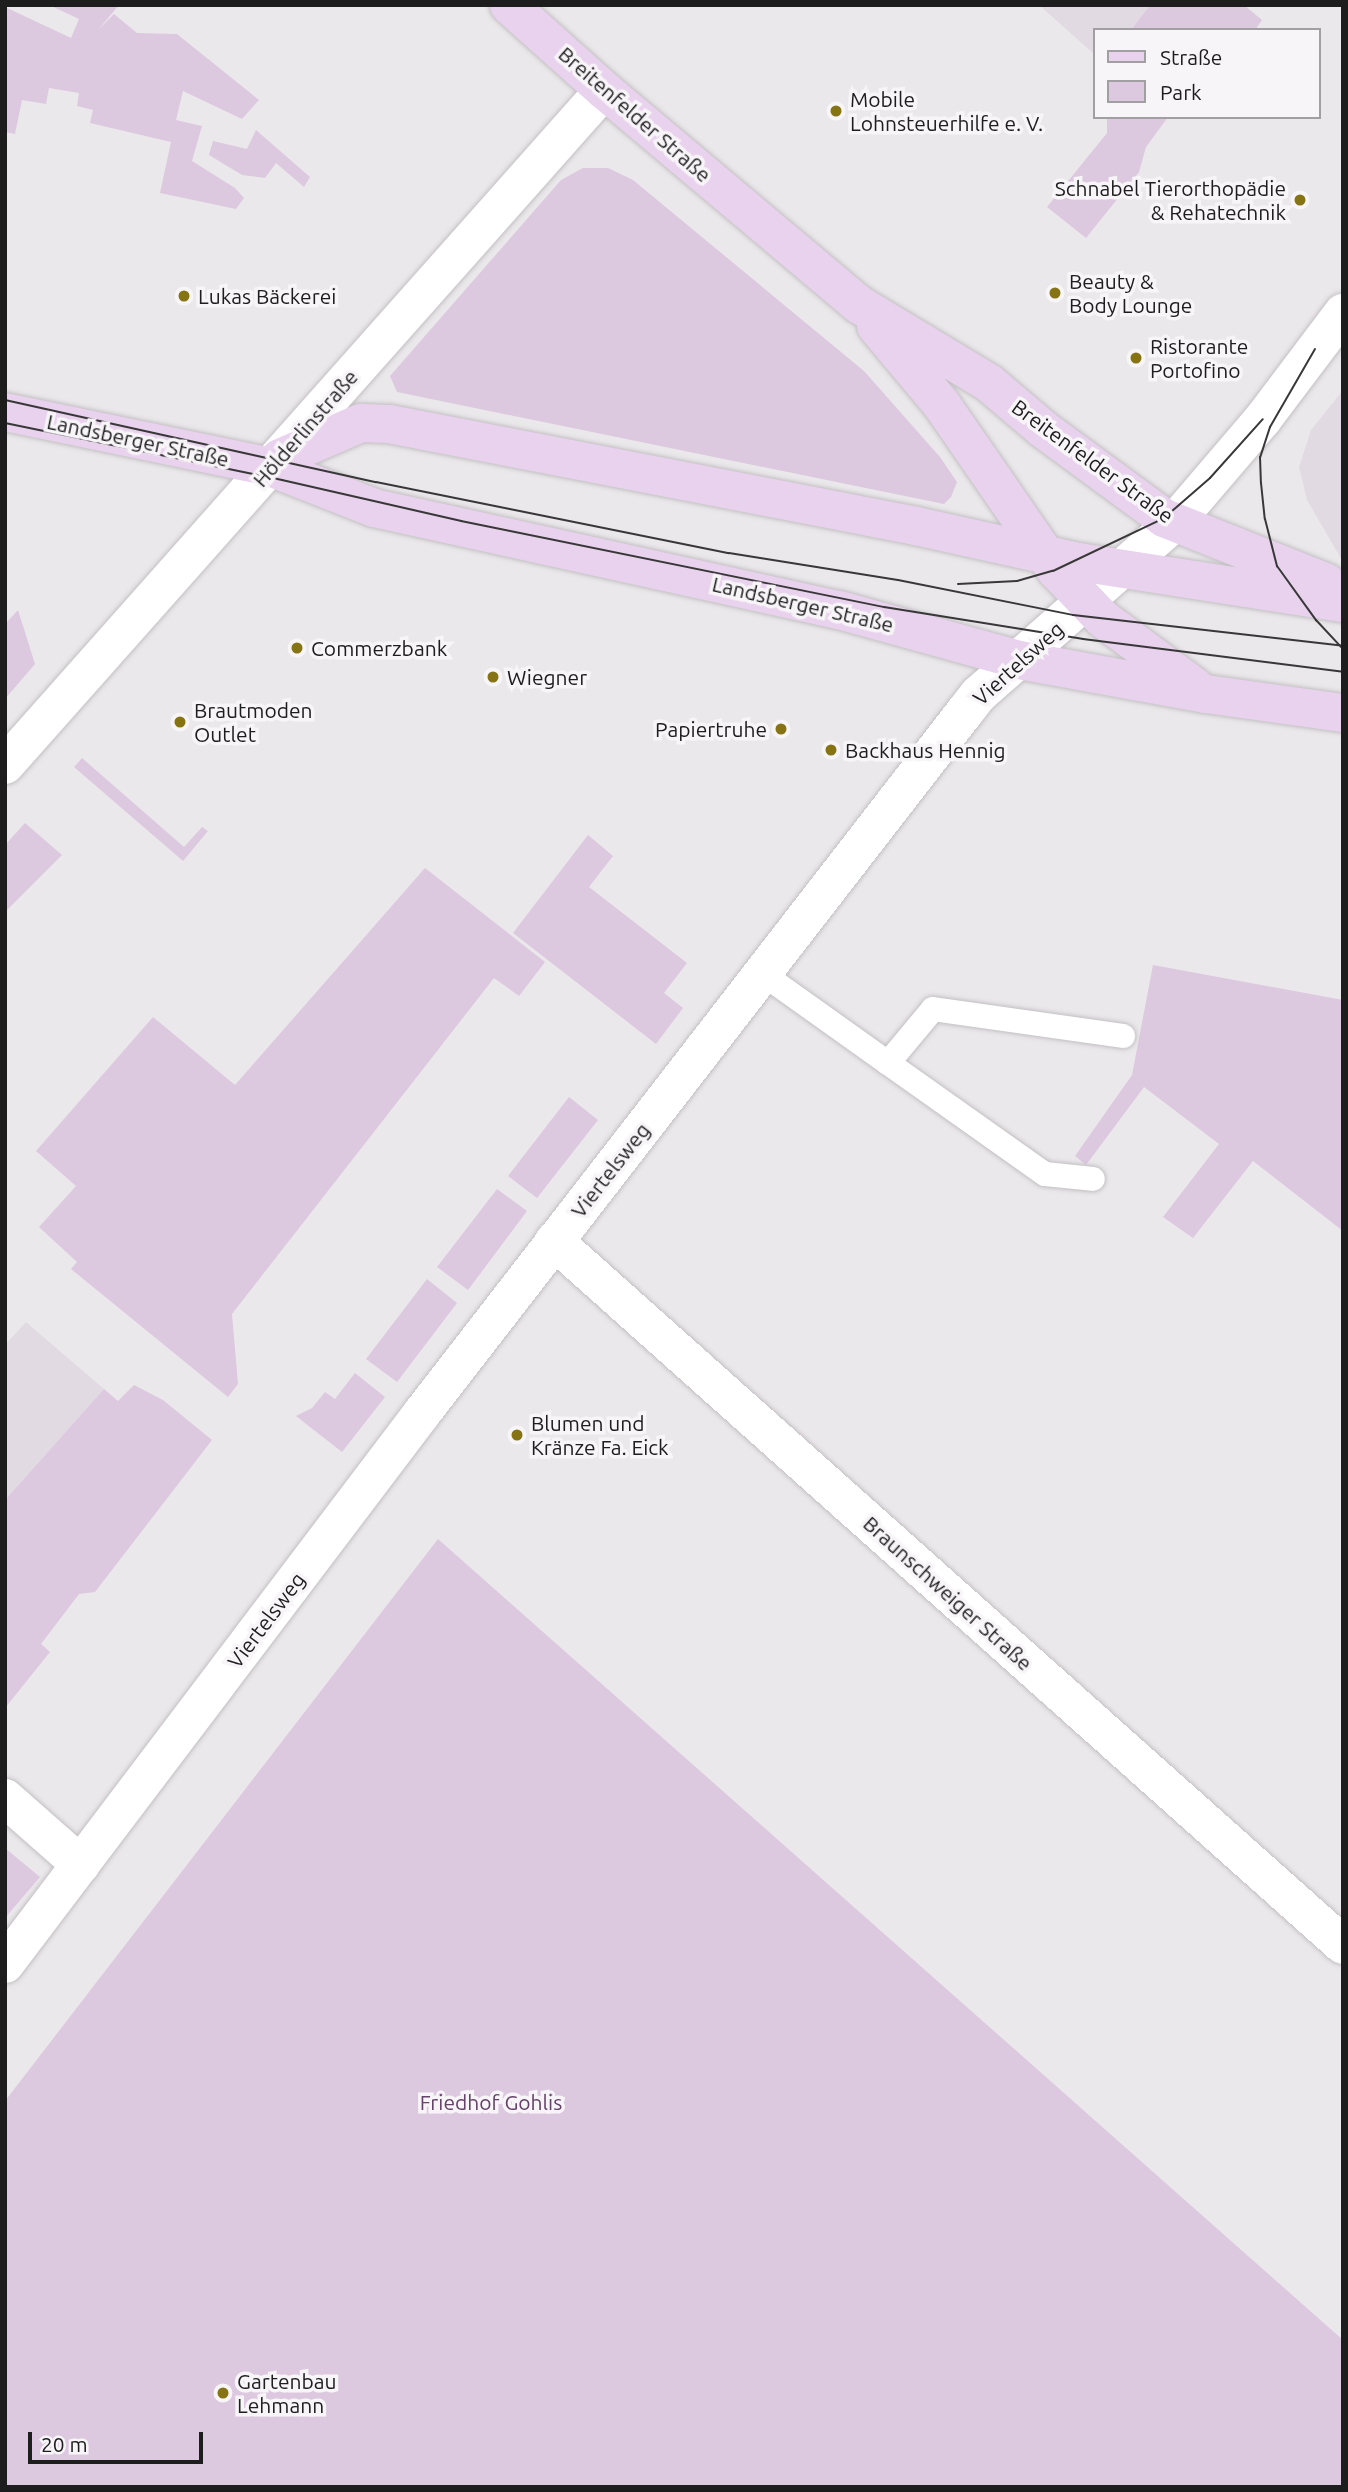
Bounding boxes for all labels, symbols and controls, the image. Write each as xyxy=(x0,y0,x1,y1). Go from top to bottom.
legend xyxy=(1092,28,1320,119)
street label: Breitenfelder Straße xyxy=(554,41,716,187)
text: Straße xyxy=(1160,45,1222,69)
text: Park xyxy=(1160,80,1202,104)
place label: Mobile Lohnsteuerhilfe e. V. xyxy=(850,86,1043,136)
marker: Mobile Lohnsteuerhilfe e. V. xyxy=(828,103,844,119)
place label: Schnabel Tierorthopädie & Rehatechnik xyxy=(1055,175,1286,225)
marker: Schnabel Tierorthopädie & Rehatechnik xyxy=(1292,192,1308,208)
place label: Beauty & Body Lounge xyxy=(1069,268,1192,318)
place label: Lukas Bäckerei xyxy=(198,283,336,309)
marker: Beauty & Body Lounge xyxy=(1047,285,1063,301)
marker: Lukas Bäckerei xyxy=(176,288,192,304)
place label: Ristorante Portofino xyxy=(1150,333,1248,383)
marker: Ristorante Portofino xyxy=(1128,350,1144,366)
street label: Hölderlinstraße xyxy=(247,364,363,492)
street label: Breitenfelder Straße xyxy=(1007,394,1179,528)
street label: Landsberger Straße xyxy=(45,408,231,472)
street label: Landsberger Straße xyxy=(710,571,896,637)
street label: Viertelsweg xyxy=(968,616,1068,710)
place label: Commerzbank xyxy=(311,635,447,661)
marker: Commerzbank xyxy=(289,640,305,656)
place label: Wiegner xyxy=(507,664,587,690)
marker: Wiegner xyxy=(485,669,501,685)
place label: Brautmoden Outlet xyxy=(194,697,313,747)
marker: Brautmoden Outlet xyxy=(172,714,188,730)
place label: Papiertruhe xyxy=(655,716,767,742)
marker: Papiertruhe xyxy=(773,721,789,737)
place label: Backhaus Hennig xyxy=(845,737,1006,763)
marker: Backhaus Hennig xyxy=(823,742,839,758)
street label: Viertelsweg xyxy=(565,1118,655,1222)
place label: Blumen und Kränze Fa. Eick xyxy=(531,1410,669,1460)
marker: Blumen und Kränze Fa. Eick xyxy=(509,1427,525,1443)
street label: Braunschweiger Straße xyxy=(858,1511,1038,1675)
street label: Viertelsweg xyxy=(222,1567,310,1673)
park label: Friedhof Gohlis xyxy=(420,2089,562,2115)
place label: Gartenbau Lehmann xyxy=(237,2368,337,2418)
marker: Gartenbau Lehmann xyxy=(215,2385,231,2401)
scale bar xyxy=(32,2418,206,2462)
text: 20 m xyxy=(41,2432,88,2456)

